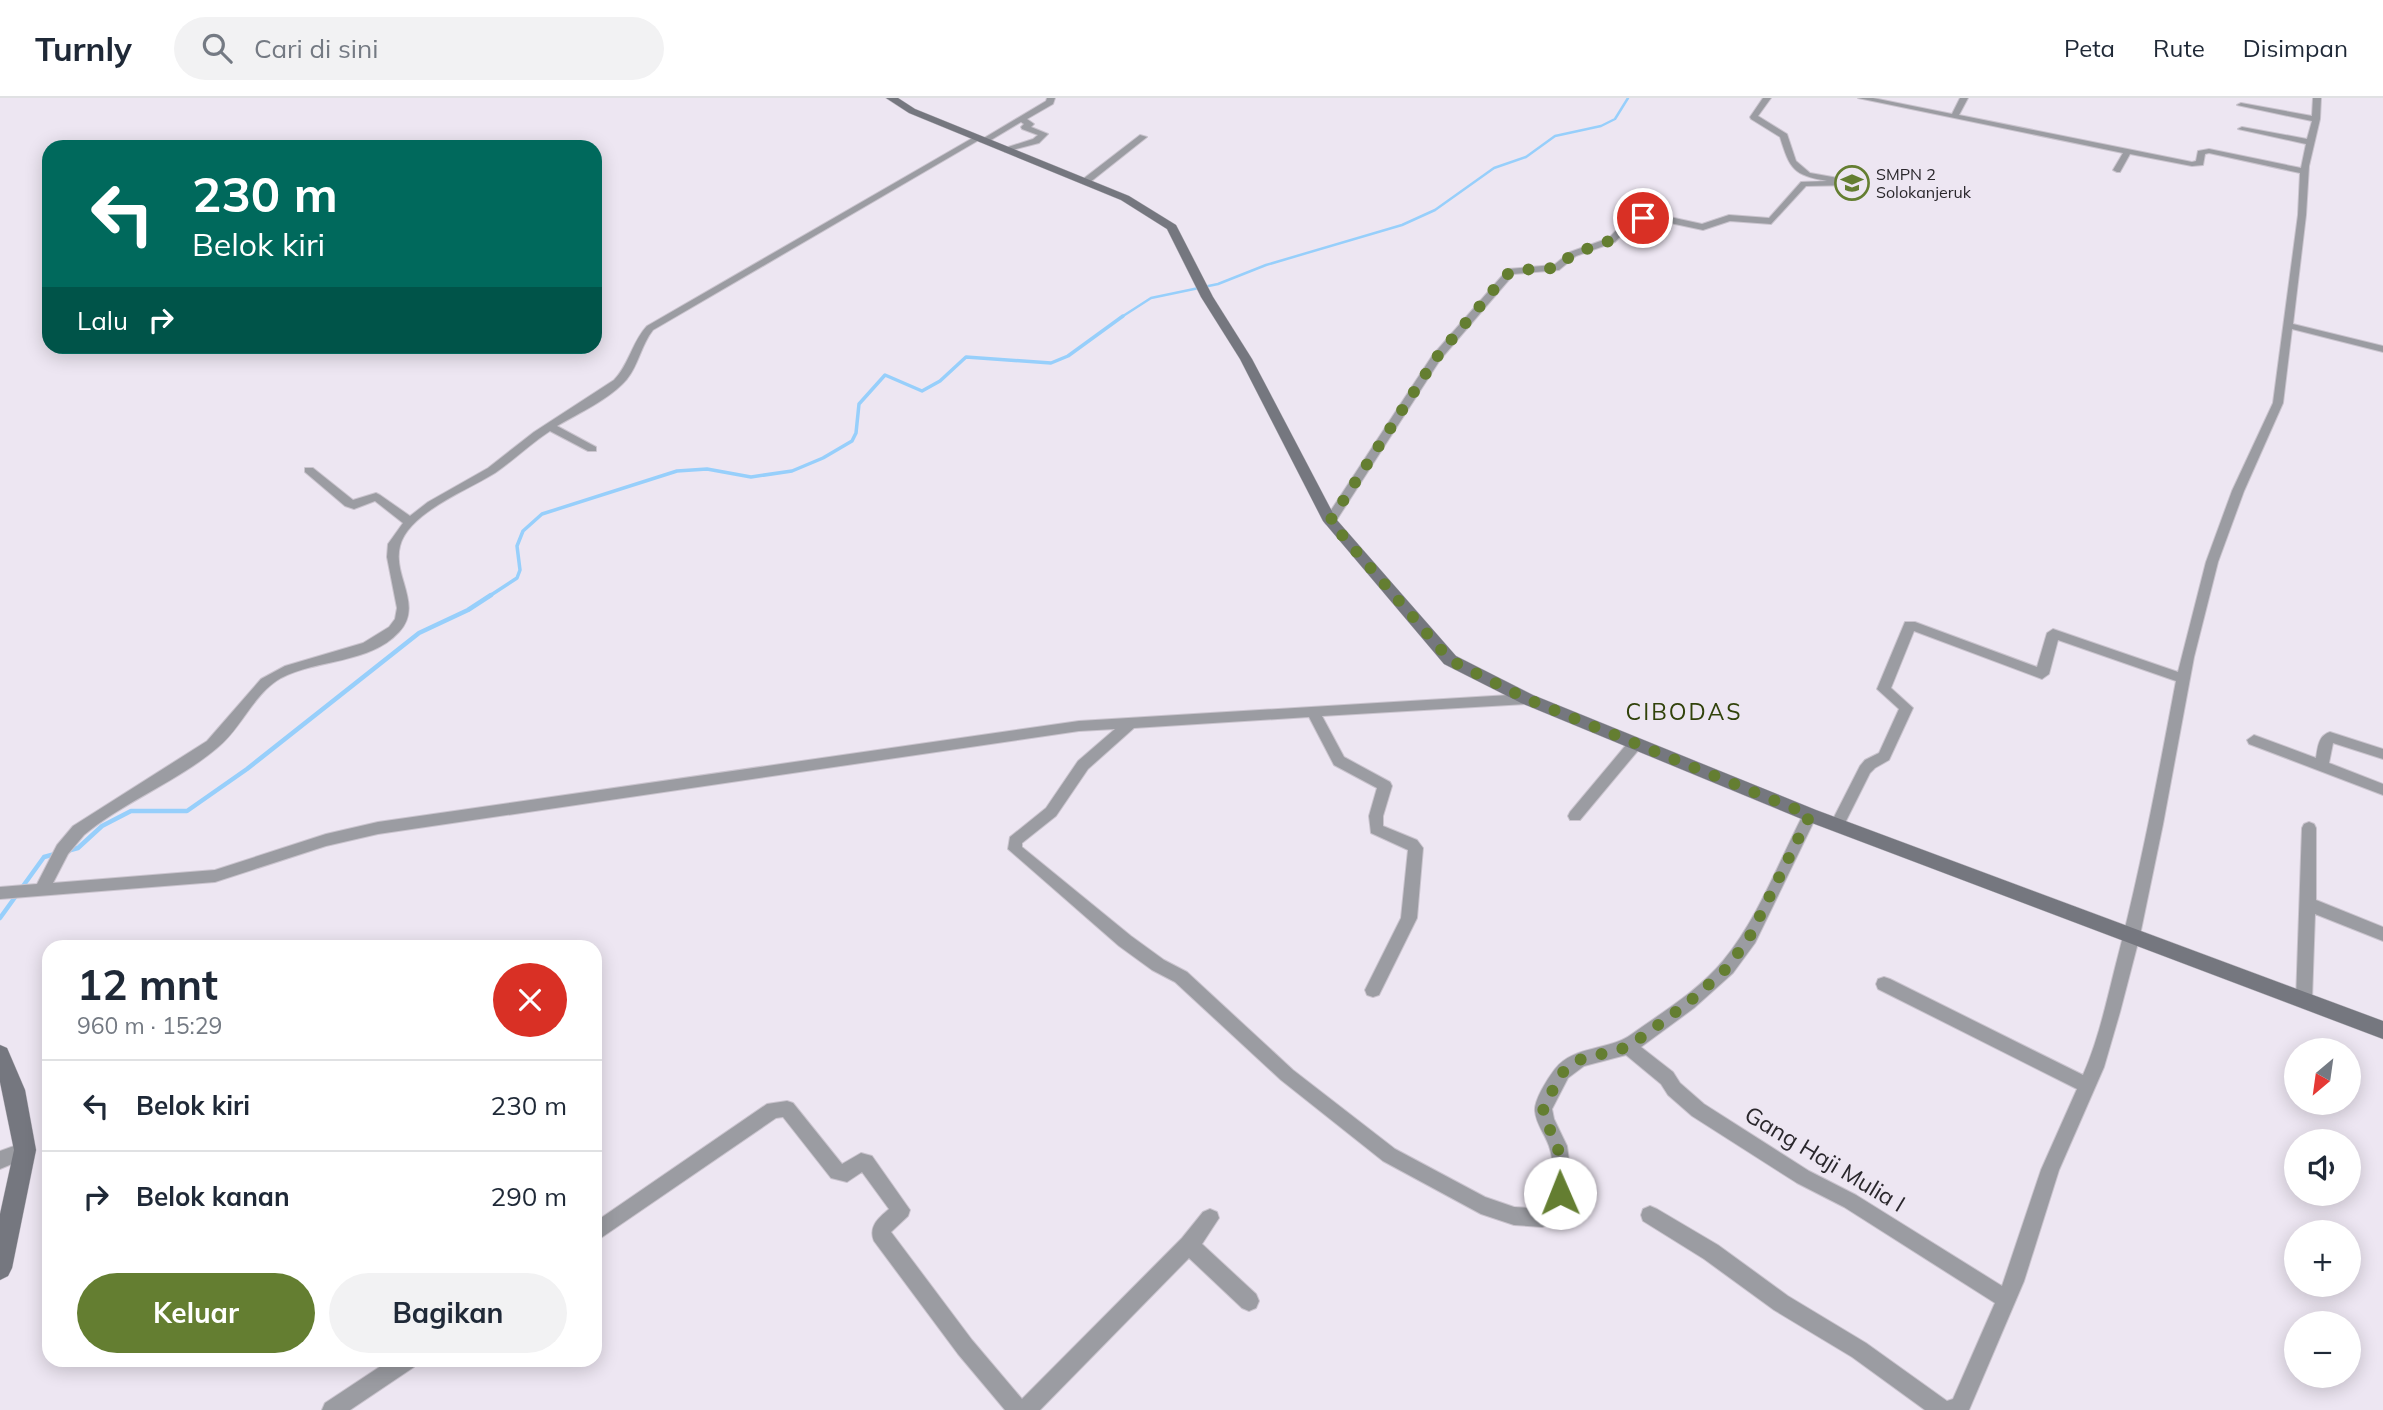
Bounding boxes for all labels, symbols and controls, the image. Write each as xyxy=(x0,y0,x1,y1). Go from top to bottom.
search box xyxy=(174,17,664,80)
text: Turnly xyxy=(35,28,132,69)
icon: search xyxy=(198,29,236,67)
text: Cari di sini xyxy=(254,32,378,65)
text: Peta xyxy=(2064,33,2115,63)
text: Rute xyxy=(2153,33,2205,63)
text: Disimpan xyxy=(2243,33,2348,63)
text: 230 m xyxy=(192,163,338,224)
school or university icon: SMPN 2 Solokanjeruk xyxy=(1833,164,1871,202)
place label: SMPN 2 Solokanjeruk xyxy=(1876,164,1972,202)
icon: left xyxy=(77,168,168,259)
pin xyxy=(1613,188,1673,248)
icon: arrive xyxy=(1624,199,1662,237)
text: Belok kiri xyxy=(192,224,325,264)
icon: right xyxy=(142,301,180,339)
text: Lalu xyxy=(77,304,128,337)
district label: CIBODAS xyxy=(1625,697,1743,726)
text: 12 mnt xyxy=(77,958,218,1011)
button: close xyxy=(493,963,567,1037)
text: 960 m · 15:29 xyxy=(77,1011,222,1040)
north arrow xyxy=(2284,1038,2361,1115)
map controls xyxy=(2284,1038,2361,1388)
icon: left xyxy=(77,1087,115,1125)
text: Belok kiri xyxy=(136,1089,250,1122)
text: 230 m xyxy=(491,1089,567,1122)
street label: Gang Haji Mulia I xyxy=(1740,1099,1911,1218)
button: sound xyxy=(2284,1129,2361,1206)
position arrow xyxy=(1523,1156,1597,1230)
icon: right xyxy=(77,1178,115,1216)
text: Belok kanan xyxy=(136,1180,290,1213)
text: 290 m xyxy=(491,1180,567,1213)
button: + xyxy=(2284,1220,2361,1297)
button: Keluar xyxy=(77,1273,315,1353)
button: Bagikan xyxy=(329,1273,567,1353)
button: − xyxy=(2284,1311,2361,1388)

